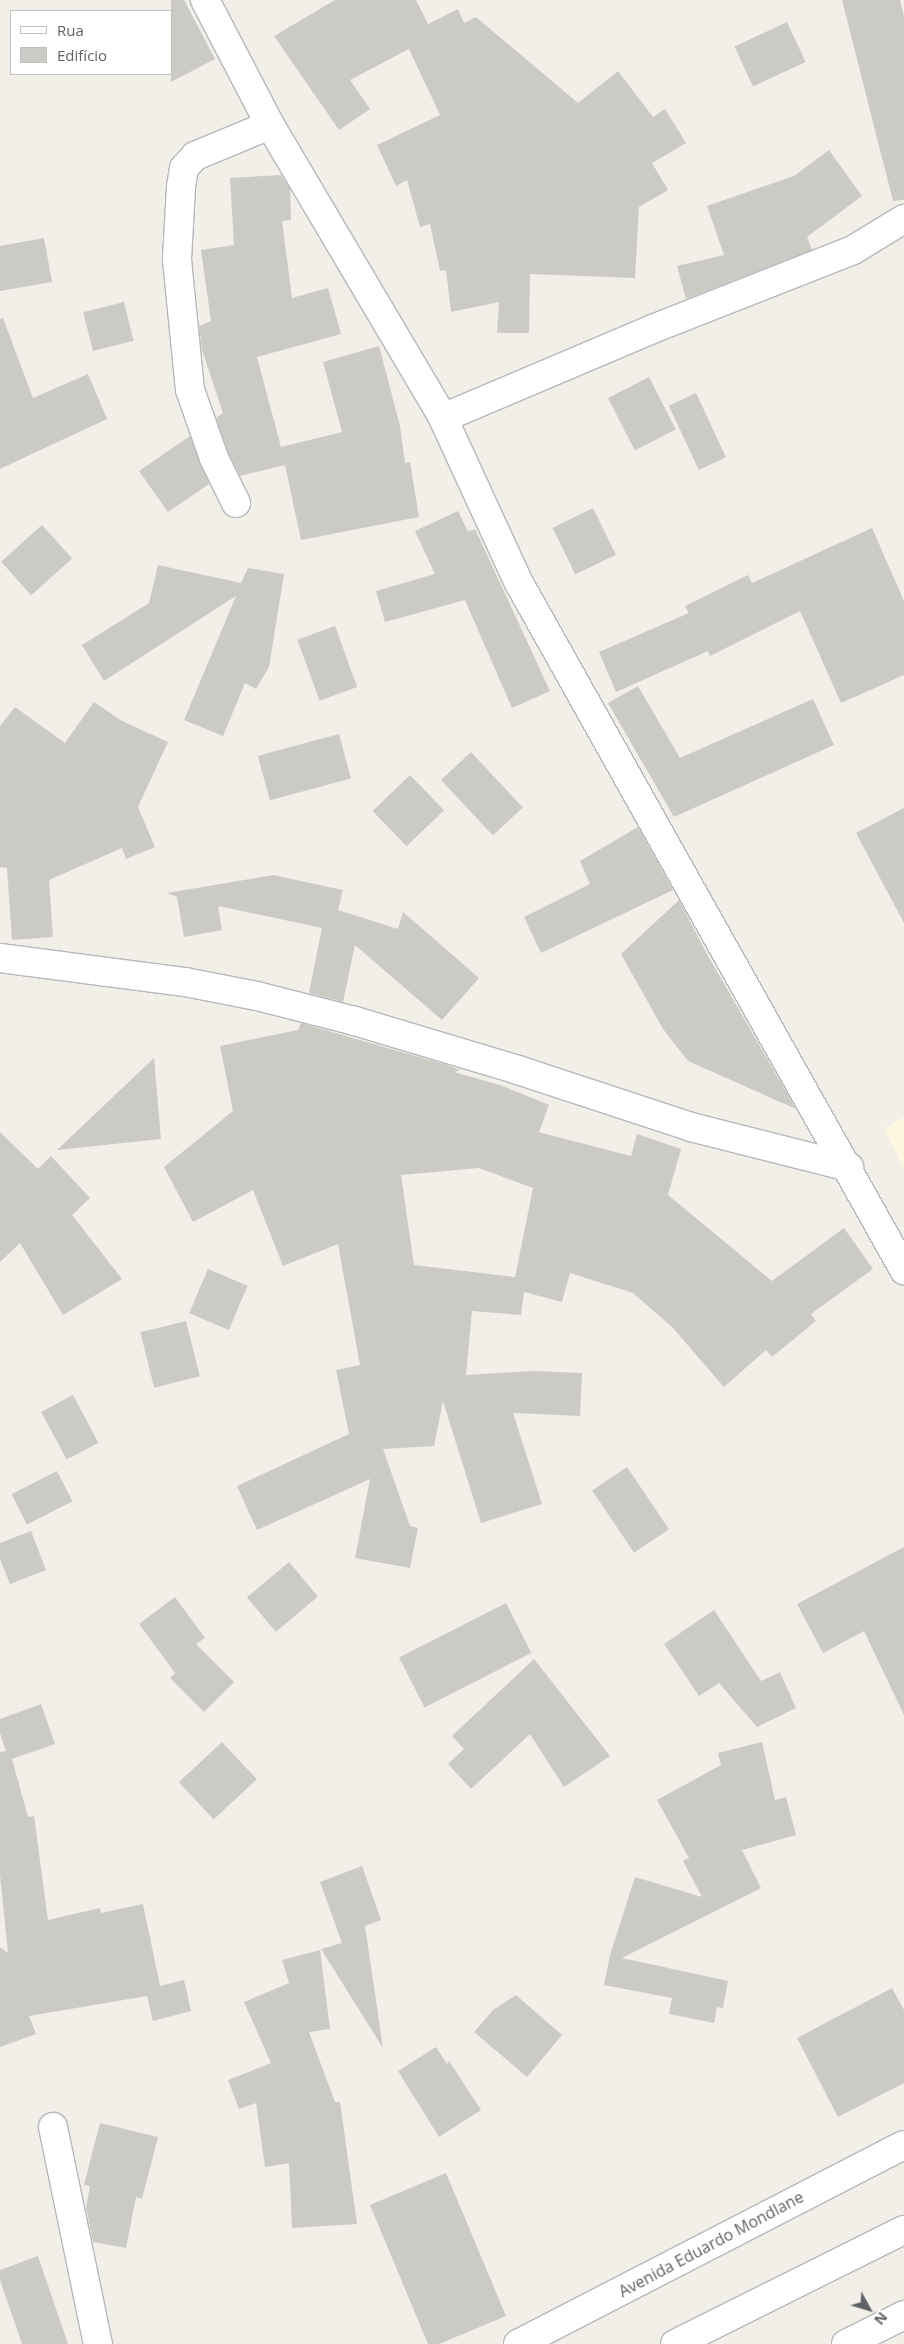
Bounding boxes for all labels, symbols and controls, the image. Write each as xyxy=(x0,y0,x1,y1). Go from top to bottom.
legend xyxy=(10,10,172,75)
text: Rua xyxy=(57,20,84,40)
text: Edifício xyxy=(57,45,107,65)
street label: Avenida Eduardo Mondlane xyxy=(615,2187,807,2301)
north arrow xyxy=(844,2284,894,2334)
text: N xyxy=(870,2308,892,2329)

